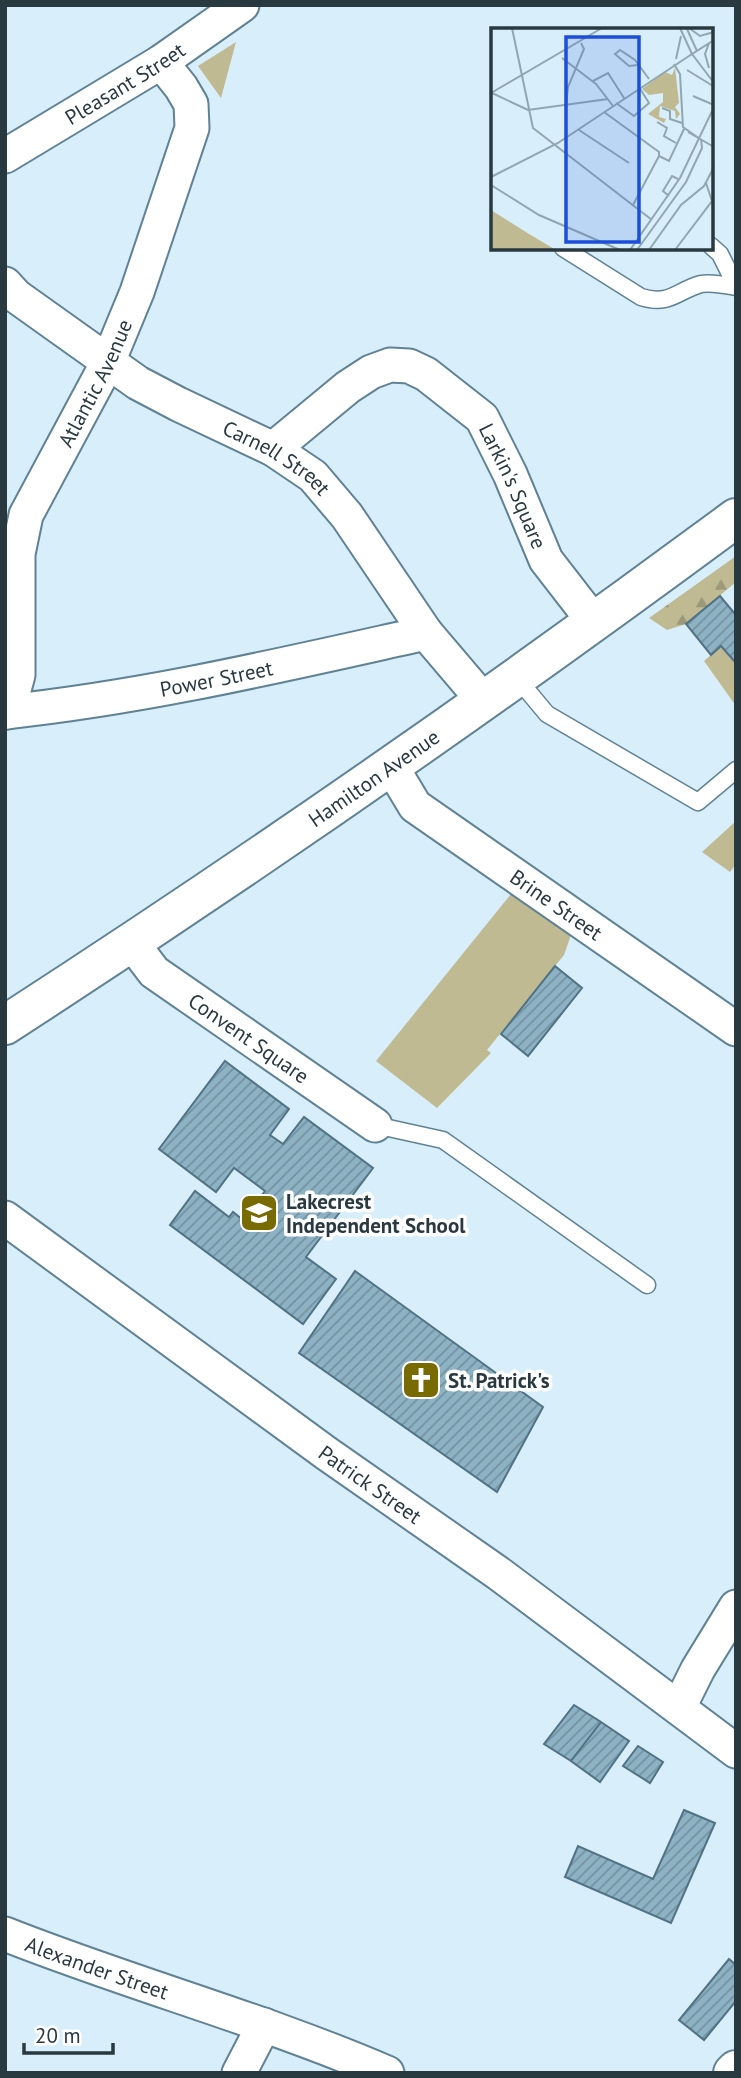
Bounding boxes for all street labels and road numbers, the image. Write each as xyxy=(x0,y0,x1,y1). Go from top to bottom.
street label: Pleasant Street xyxy=(60,36,190,130)
street label: Atlantic Avenue xyxy=(51,315,138,452)
street label: Carnell Street xyxy=(219,414,337,501)
street label: Larkin's Square xyxy=(473,419,553,553)
street label: Power Street xyxy=(158,654,275,703)
street label: Hamilton Avenue xyxy=(303,723,445,832)
street label: Brine Street xyxy=(505,863,608,946)
street label: Convent Square xyxy=(183,987,315,1089)
street label: Patrick Street xyxy=(314,1439,427,1529)
street label: Alexander Street xyxy=(22,1930,172,2005)

